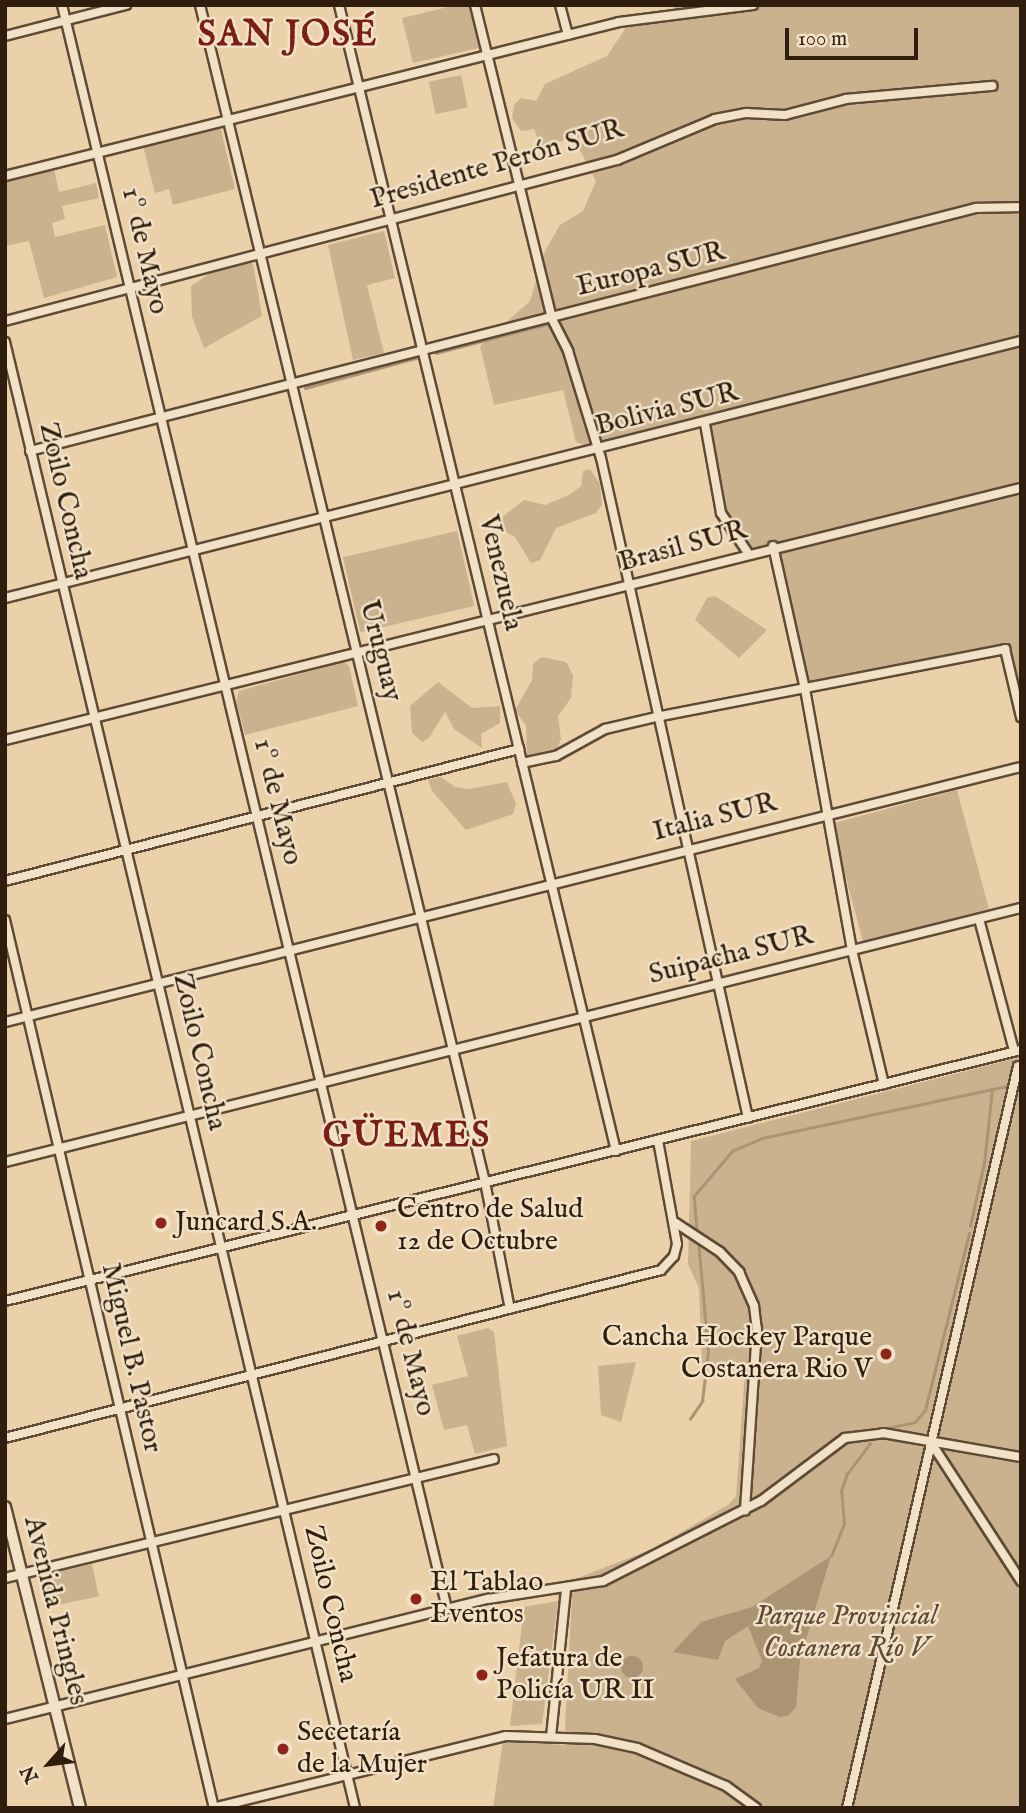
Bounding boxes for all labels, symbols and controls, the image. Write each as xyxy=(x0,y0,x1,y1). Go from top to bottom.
scale bar xyxy=(788,14,921,58)
district label: SAN JOSÉ xyxy=(199,15,377,57)
text: 100 m xyxy=(798,26,847,53)
street label: Presidente Perón SUR xyxy=(366,113,628,217)
street label: 1º de Mayo xyxy=(113,184,175,318)
street label: Europa SUR xyxy=(573,235,729,305)
street label: Bolivia SUR xyxy=(592,376,742,444)
street label: Zoilo Concha xyxy=(31,419,99,583)
street label: Venezuela xyxy=(470,512,530,634)
street label: Brasil SUR xyxy=(615,514,751,580)
street label: Uruguay xyxy=(351,597,409,705)
street label: 1º de Mayo xyxy=(245,735,309,869)
street label: Italia SUR xyxy=(650,786,780,850)
street label: Suipacha SUR xyxy=(645,919,817,993)
street label: Zoilo Concha xyxy=(165,970,233,1134)
district label: GÜEMES xyxy=(323,1116,491,1158)
place label: Centro de Salud 12 de Octubre xyxy=(397,1193,583,1259)
place label: Juncard S.A. xyxy=(175,1206,317,1240)
marker: Juncard S.A. xyxy=(153,1215,169,1231)
marker: Centro de Salud 12 de Octubre xyxy=(371,1216,391,1236)
street label: Miguel B. Pastor xyxy=(93,1260,169,1456)
street label: 1º de Mayo xyxy=(378,1286,442,1420)
place label: Cancha Hockey Parque Costanera Rio V xyxy=(602,1321,872,1387)
marker: Cancha Hockey Parque Costanera Rio V xyxy=(878,1346,894,1362)
street label: Avenida Pringles xyxy=(15,1513,95,1709)
street label: Zoilo Concha xyxy=(296,1522,364,1686)
place label: El Tablao Eventos xyxy=(430,1566,543,1632)
marker: El Tablao Eventos xyxy=(408,1591,424,1607)
park label: Parque Provincial Costanera Río V xyxy=(755,1600,937,1666)
place label: Jefatura de Policía UR II xyxy=(496,1642,654,1708)
marker: Jefatura de Policía UR II xyxy=(474,1667,490,1683)
place label: Secetaría de la Mujer xyxy=(297,1716,427,1782)
north arrow xyxy=(14,1729,84,1799)
marker: Secetaría de la Mujer xyxy=(275,1741,291,1757)
text: N xyxy=(16,1761,45,1787)

